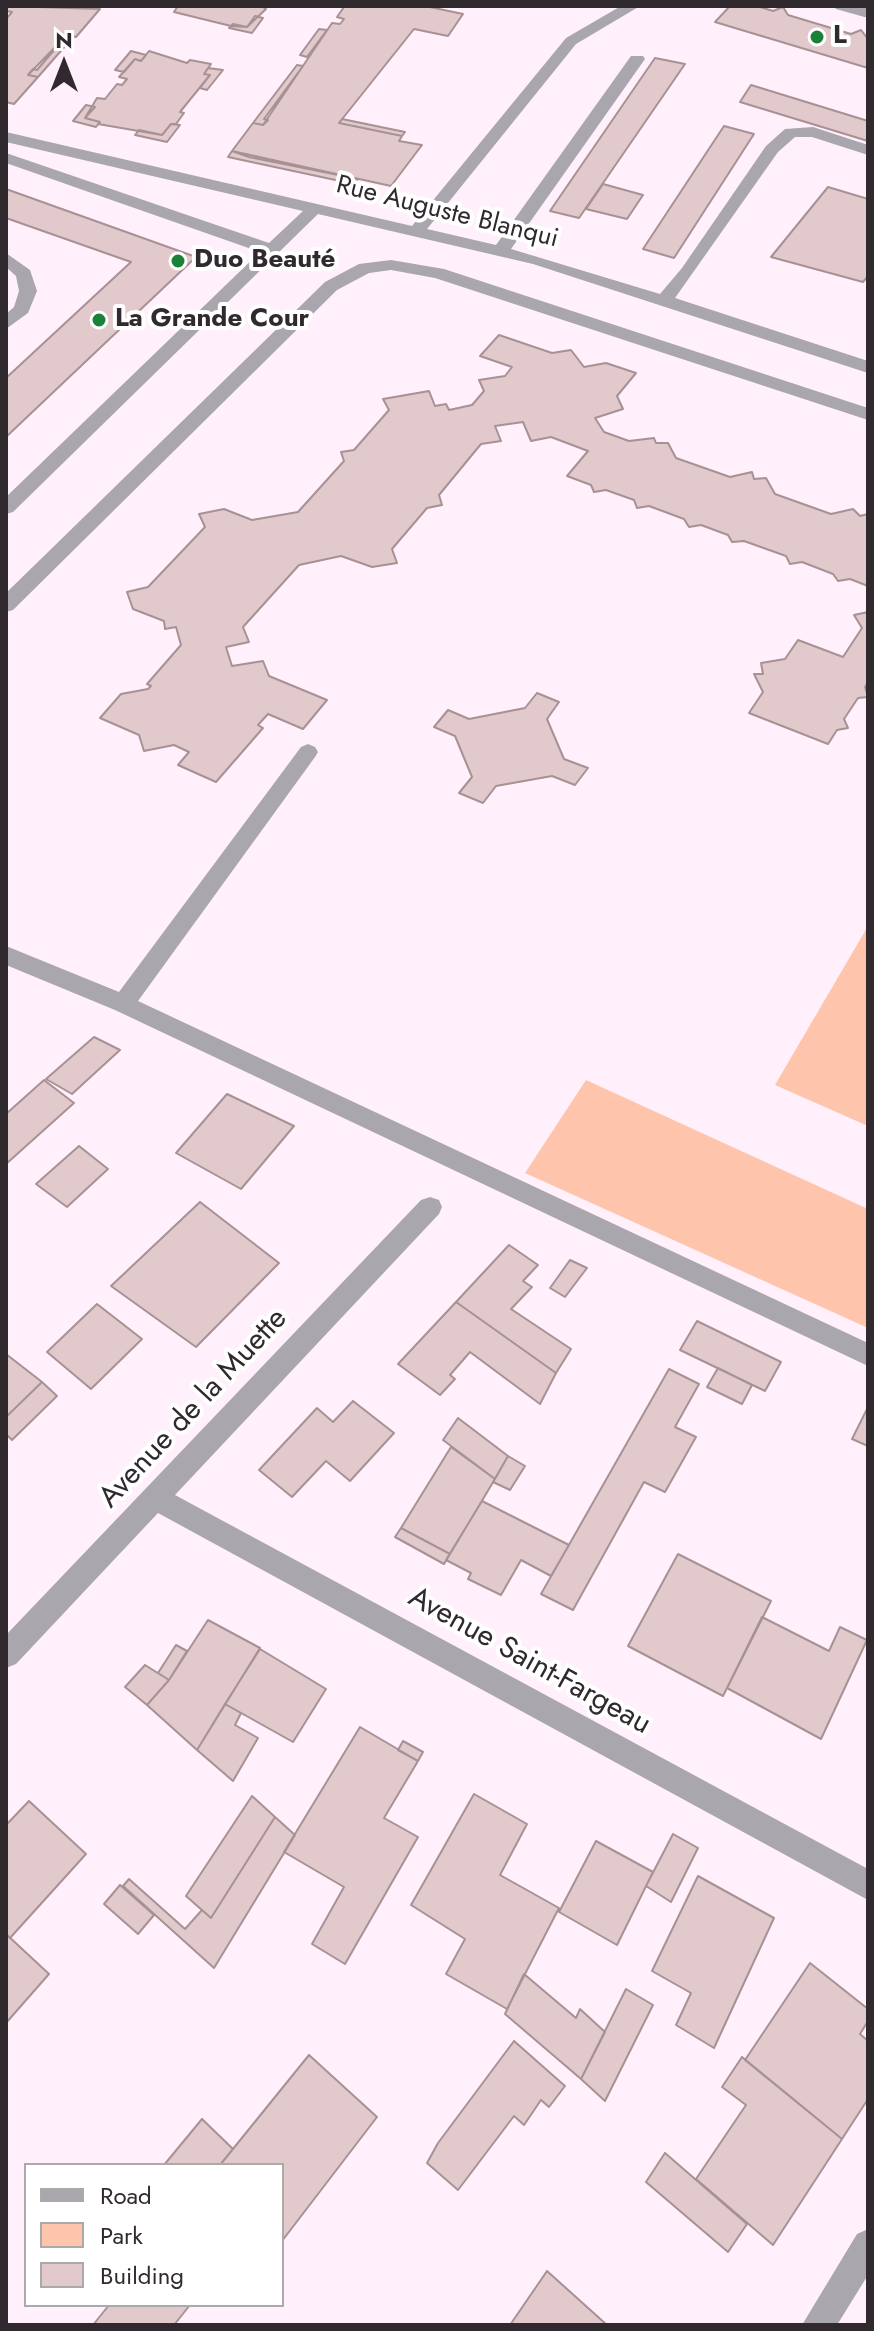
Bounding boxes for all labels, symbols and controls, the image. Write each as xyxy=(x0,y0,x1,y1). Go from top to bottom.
place label: L xyxy=(833,21,847,53)
north arrow xyxy=(24,24,104,104)
text: N xyxy=(55,24,73,56)
marker: L xyxy=(808,28,826,46)
street label: Rue Auguste Blanqui xyxy=(333,170,561,256)
place label: Duo Beauté xyxy=(194,245,335,277)
marker: Duo Beauté xyxy=(169,252,187,270)
place label: La Grande Cour xyxy=(115,304,309,336)
marker: La Grande Cour xyxy=(90,311,108,329)
street label: Avenue de la Muette xyxy=(92,1302,296,1516)
street label: Avenue Saint-Fargeau xyxy=(402,1580,656,1744)
legend xyxy=(24,2163,284,2307)
text: Road xyxy=(100,2178,152,2213)
text: Park xyxy=(100,2218,143,2253)
text: Building xyxy=(100,2258,184,2293)

